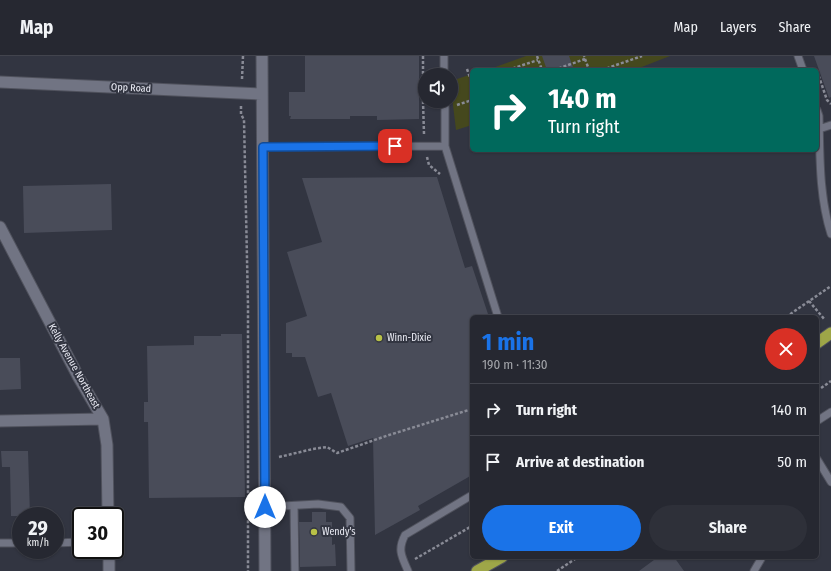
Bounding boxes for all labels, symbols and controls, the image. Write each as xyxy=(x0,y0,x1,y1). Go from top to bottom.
text: Map xyxy=(20,16,53,39)
text: Map xyxy=(674,19,698,36)
text: Layers xyxy=(720,19,756,36)
text: Share xyxy=(778,19,811,36)
map controls xyxy=(418,68,458,108)
button: sound xyxy=(418,68,458,108)
street label: Opp Road xyxy=(111,81,151,95)
text: 140 m xyxy=(548,82,617,115)
icon: right xyxy=(482,84,534,136)
text: Turn right xyxy=(548,116,620,138)
pin xyxy=(378,129,412,163)
icon: arrive xyxy=(384,135,406,157)
street label: Kelly Avenue Northeast xyxy=(46,322,103,411)
text: 1 min xyxy=(482,328,534,356)
button: close xyxy=(765,328,807,370)
place label: Winn-Dixie xyxy=(387,332,431,344)
marker: Winn-Dixie xyxy=(374,333,384,343)
text: 190 m · 11:30 xyxy=(482,357,548,372)
icon: right xyxy=(482,399,504,421)
text: Turn right xyxy=(516,401,577,419)
text: 140 m xyxy=(771,401,807,419)
icon: arrive xyxy=(482,451,504,473)
text: Arrive at destination xyxy=(516,453,644,471)
text: 50 m xyxy=(777,453,807,471)
position arrow xyxy=(244,486,286,528)
button: Exit xyxy=(482,505,641,551)
button: Share xyxy=(649,505,807,551)
speed limit sign: 30 xyxy=(72,507,124,559)
text: 29 xyxy=(28,516,48,540)
place label: Wendy's xyxy=(322,526,356,538)
marker: Wendy's xyxy=(309,527,319,537)
text: km/h xyxy=(27,537,49,549)

